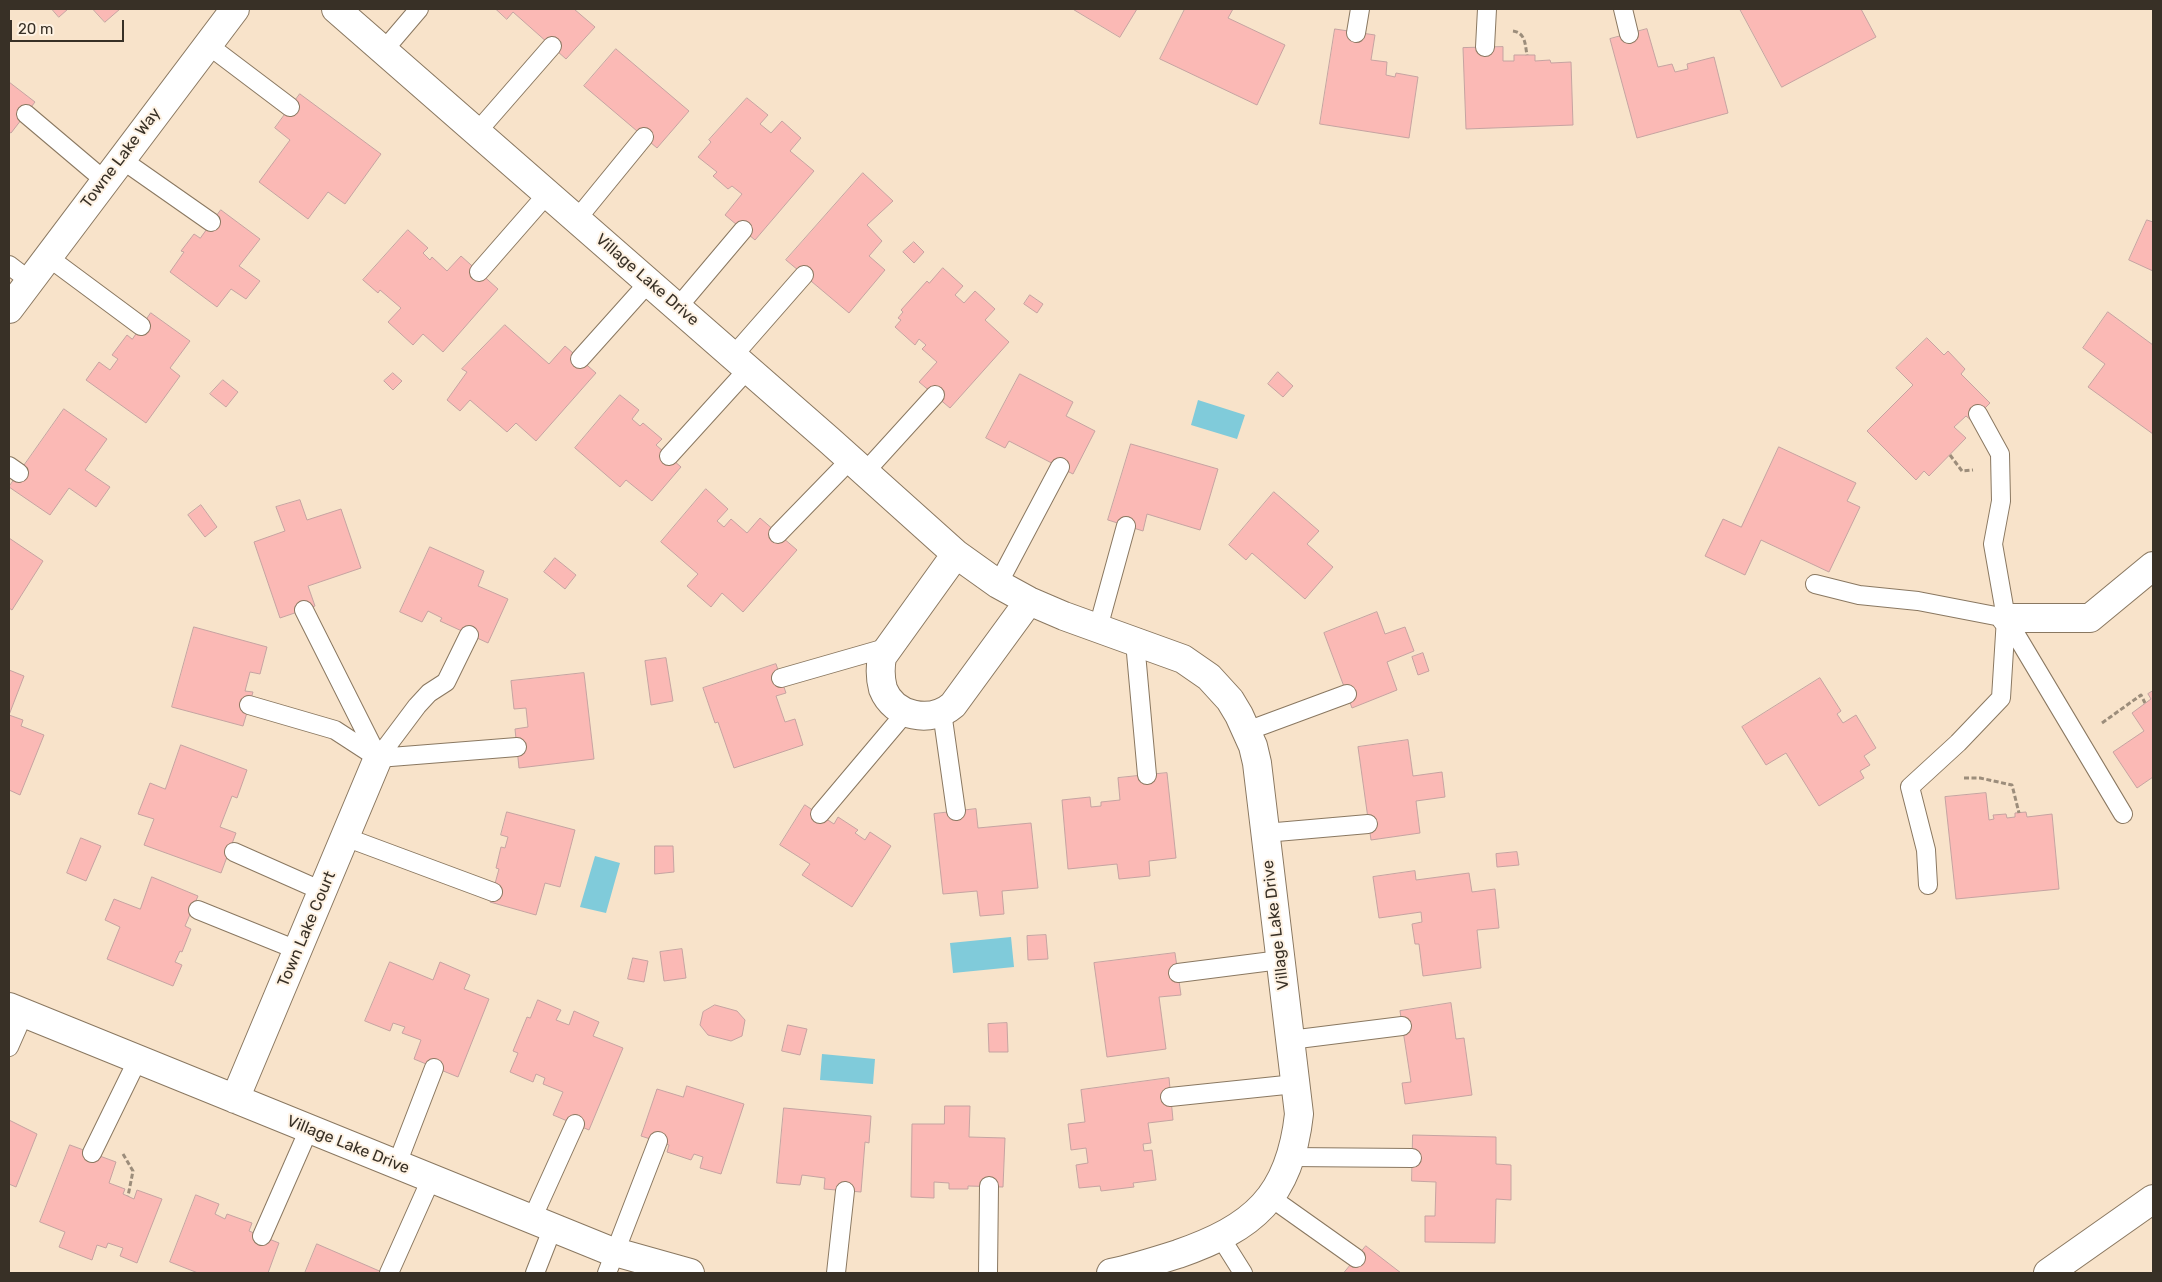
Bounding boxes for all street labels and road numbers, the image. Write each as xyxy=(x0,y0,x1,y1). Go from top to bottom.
street label: Towne Lake Way xyxy=(77,104,165,212)
street label: Village Lake Drive xyxy=(591,230,703,330)
street label: Village Lake Drive xyxy=(1259,859,1293,991)
street label: Town Lake Court xyxy=(274,868,340,990)
street label: Village Lake Drive xyxy=(284,1112,412,1178)

